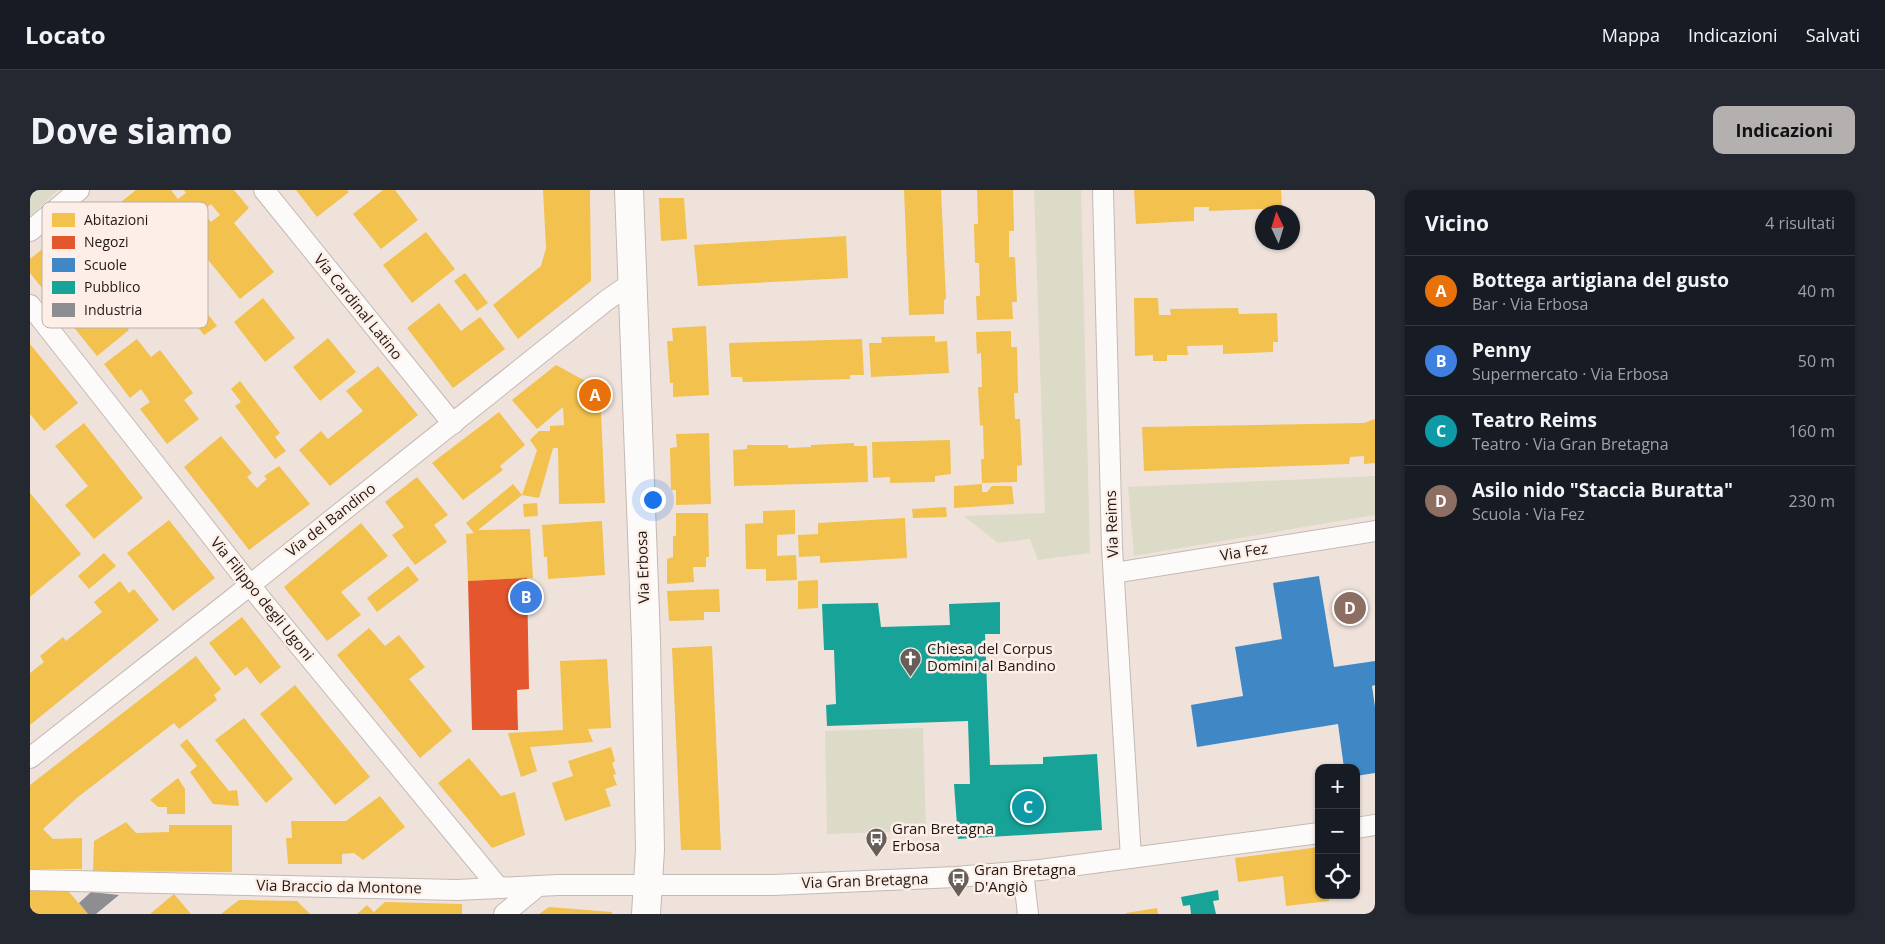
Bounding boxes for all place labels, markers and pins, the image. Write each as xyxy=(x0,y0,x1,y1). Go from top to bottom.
pin: A xyxy=(579,376,611,414)
pin: B xyxy=(510,578,542,616)
pin: D xyxy=(1334,589,1366,627)
place label: Chiesa del Corpus Domini al Bandino xyxy=(927,638,1056,675)
church icon: Chiesa del Corpus Domini al Bandino xyxy=(899,646,923,677)
pin: C xyxy=(1012,788,1044,826)
place label: Gran Bretagna Erbosa xyxy=(892,818,994,855)
bus stop icon: Gran Bretagna Erbosa xyxy=(864,826,888,857)
place label: Gran Bretagna D'Angiò xyxy=(974,859,1076,896)
bus stop icon: Gran Bretagna D'Angiò xyxy=(946,867,970,898)

